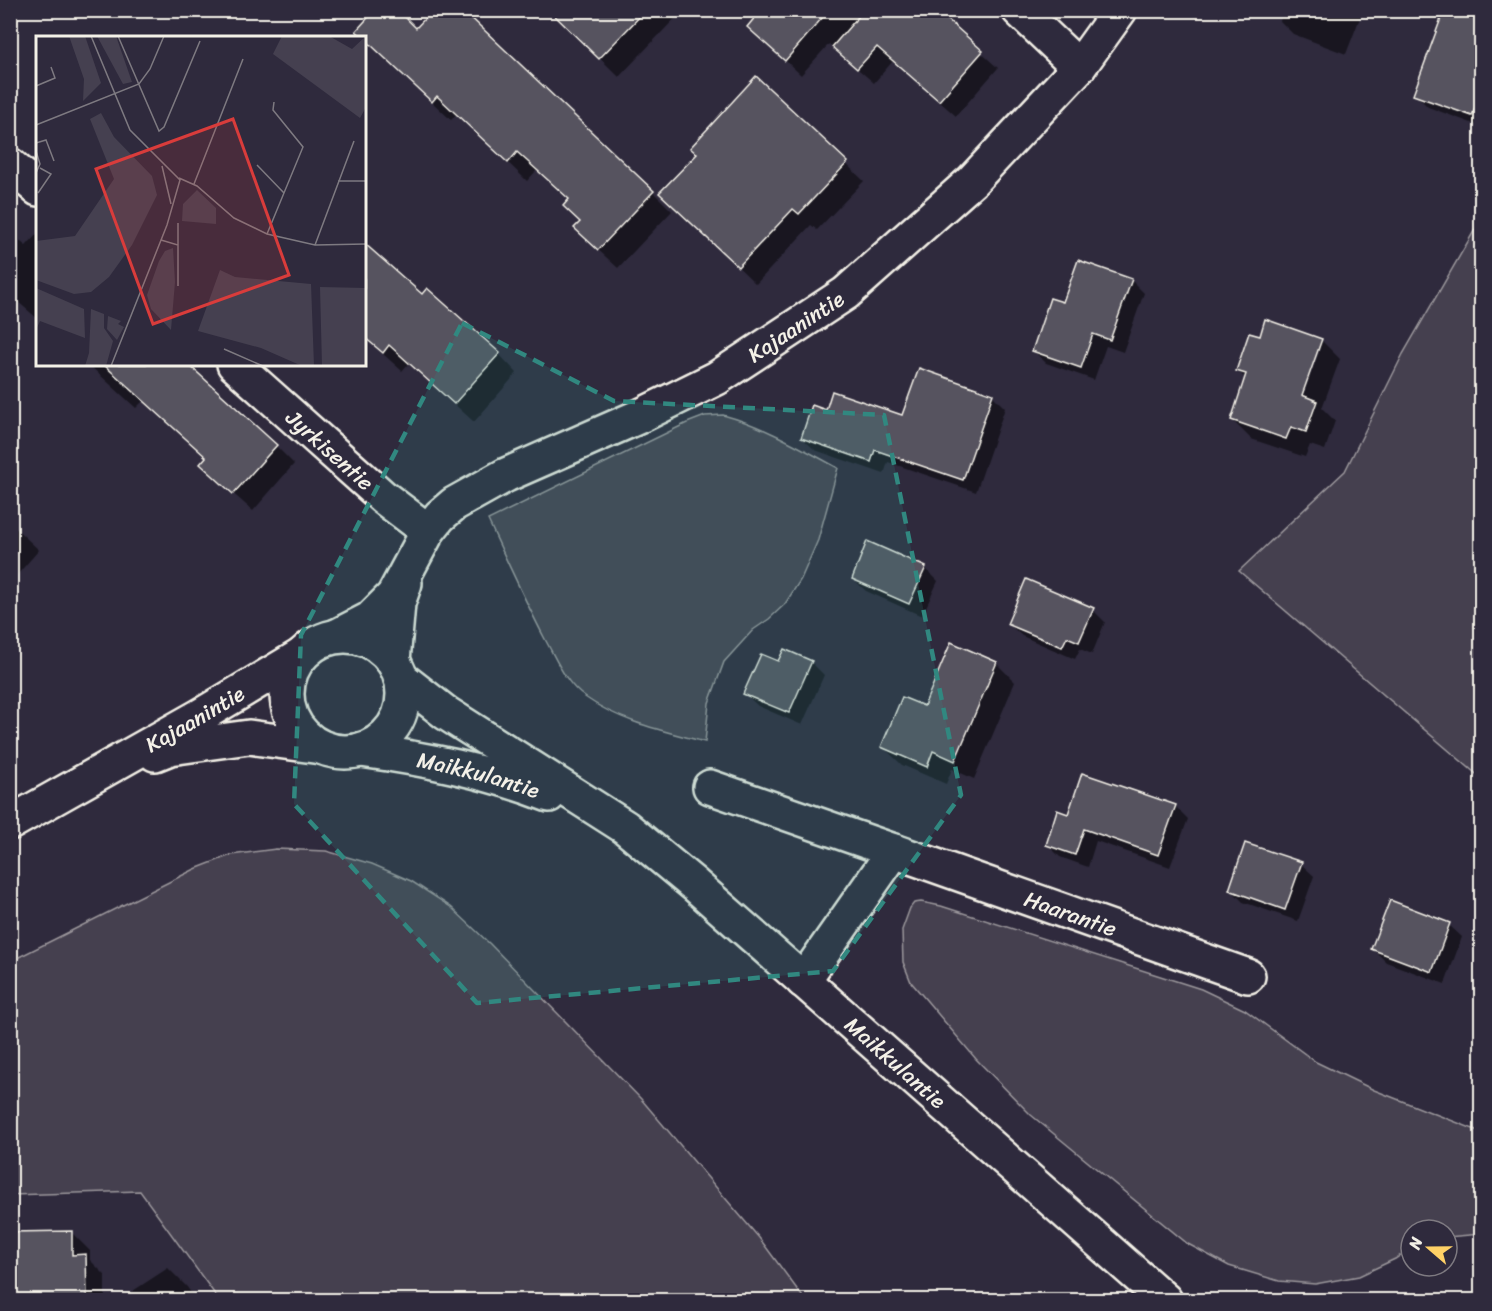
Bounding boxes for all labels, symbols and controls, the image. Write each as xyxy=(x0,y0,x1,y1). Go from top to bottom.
inset map xyxy=(36,36,366,366)
street label: Kajaanintie xyxy=(739,280,853,373)
street label: Jyrkisentie xyxy=(276,399,383,501)
street label: Kajaanintie xyxy=(138,674,253,763)
street label: Maikkulantie xyxy=(414,740,546,810)
street label: Haarantie xyxy=(1019,879,1122,948)
street label: Maikkulantie xyxy=(835,1006,956,1119)
north arrow xyxy=(1399,1218,1459,1278)
text: N xyxy=(1400,1232,1431,1254)

